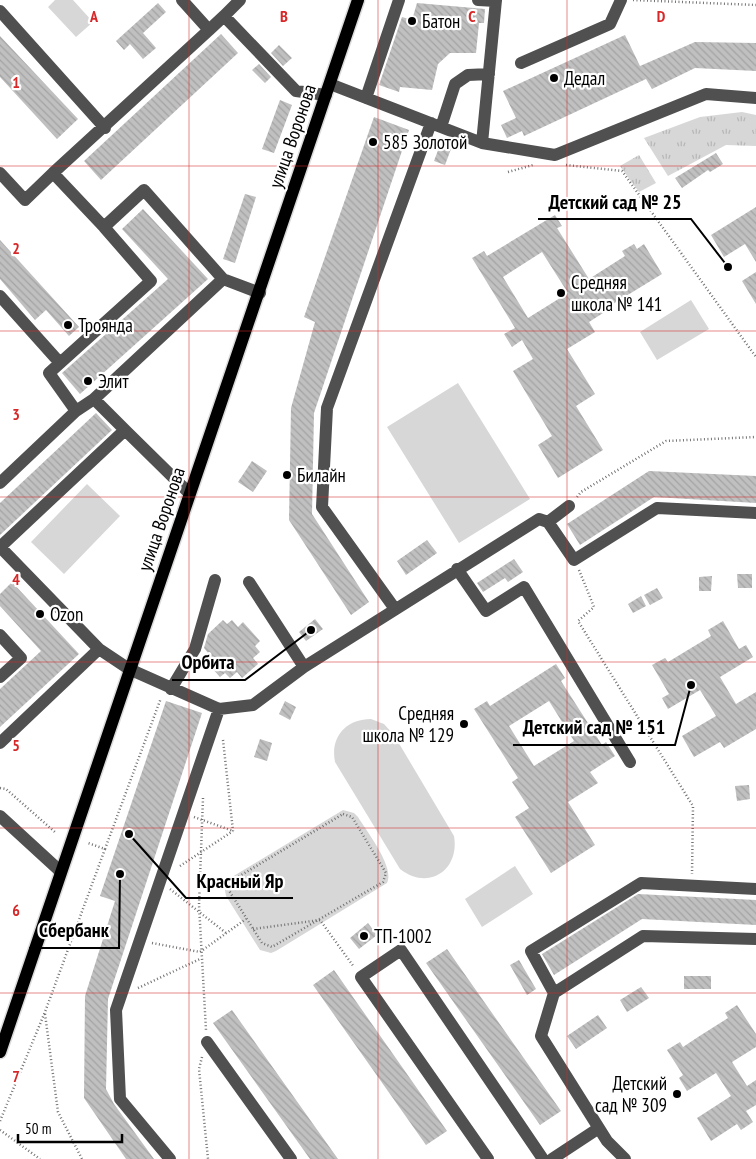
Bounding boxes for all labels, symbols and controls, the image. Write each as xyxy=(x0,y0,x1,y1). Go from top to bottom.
text: A xyxy=(89,6,99,26)
text: B xyxy=(280,6,288,26)
text: C xyxy=(468,6,476,26)
text: D xyxy=(657,6,666,26)
place label: Батон xyxy=(422,9,460,33)
marker: Батон xyxy=(406,15,418,27)
place label: Дедал xyxy=(564,66,605,90)
text: 1 xyxy=(12,72,20,92)
marker: Дедал xyxy=(548,72,560,84)
street label: улица Воронова xyxy=(263,81,321,191)
place label: 585 Золотой xyxy=(383,130,467,154)
marker: 585 Золотой xyxy=(367,136,379,148)
callout: Детский сад № 25 xyxy=(538,184,691,219)
text: Детский сад № 25 xyxy=(548,189,682,215)
text: 2 xyxy=(12,238,20,258)
place label: Средняя школа № 141 xyxy=(571,270,662,316)
marker: Средняя школа № 141 xyxy=(555,287,567,299)
place label: Троянда xyxy=(78,313,133,337)
marker: Троянда xyxy=(62,319,74,331)
place label: Элит xyxy=(98,369,129,393)
marker: Элит xyxy=(82,375,94,387)
text: 3 xyxy=(12,404,20,424)
place label: Билайн xyxy=(297,463,346,487)
street label: улица Воронова xyxy=(132,464,190,574)
marker: Билайн xyxy=(281,469,293,481)
text: 4 xyxy=(12,569,20,589)
place label: Ozon xyxy=(50,602,83,626)
marker: Ozon xyxy=(34,608,46,620)
callout: Орбита xyxy=(172,645,245,680)
text: Орбита xyxy=(181,649,235,675)
place label: Средняя школа № 129 xyxy=(363,701,454,747)
callout: Детский сад № 151 xyxy=(513,710,675,745)
text: Детский сад № 151 xyxy=(523,714,665,740)
marker: Средняя школа № 129 xyxy=(458,718,470,730)
text: 5 xyxy=(12,735,20,755)
callout: Красный Яр xyxy=(186,863,293,898)
text: Красный Яр xyxy=(196,868,284,894)
text: 6 xyxy=(12,900,20,920)
callout: Сбербанк xyxy=(29,913,119,948)
text: Сбербанк xyxy=(39,917,110,943)
place label: ТП-1002 xyxy=(374,924,432,948)
marker: ТП-1002 xyxy=(358,930,370,942)
text: 7 xyxy=(12,1066,20,1086)
place label: Детский сад № 309 xyxy=(595,1071,667,1117)
marker: Детский сад № 309 xyxy=(671,1088,683,1100)
scale bar xyxy=(18,1112,121,1144)
text: 50 m xyxy=(25,1119,51,1138)

